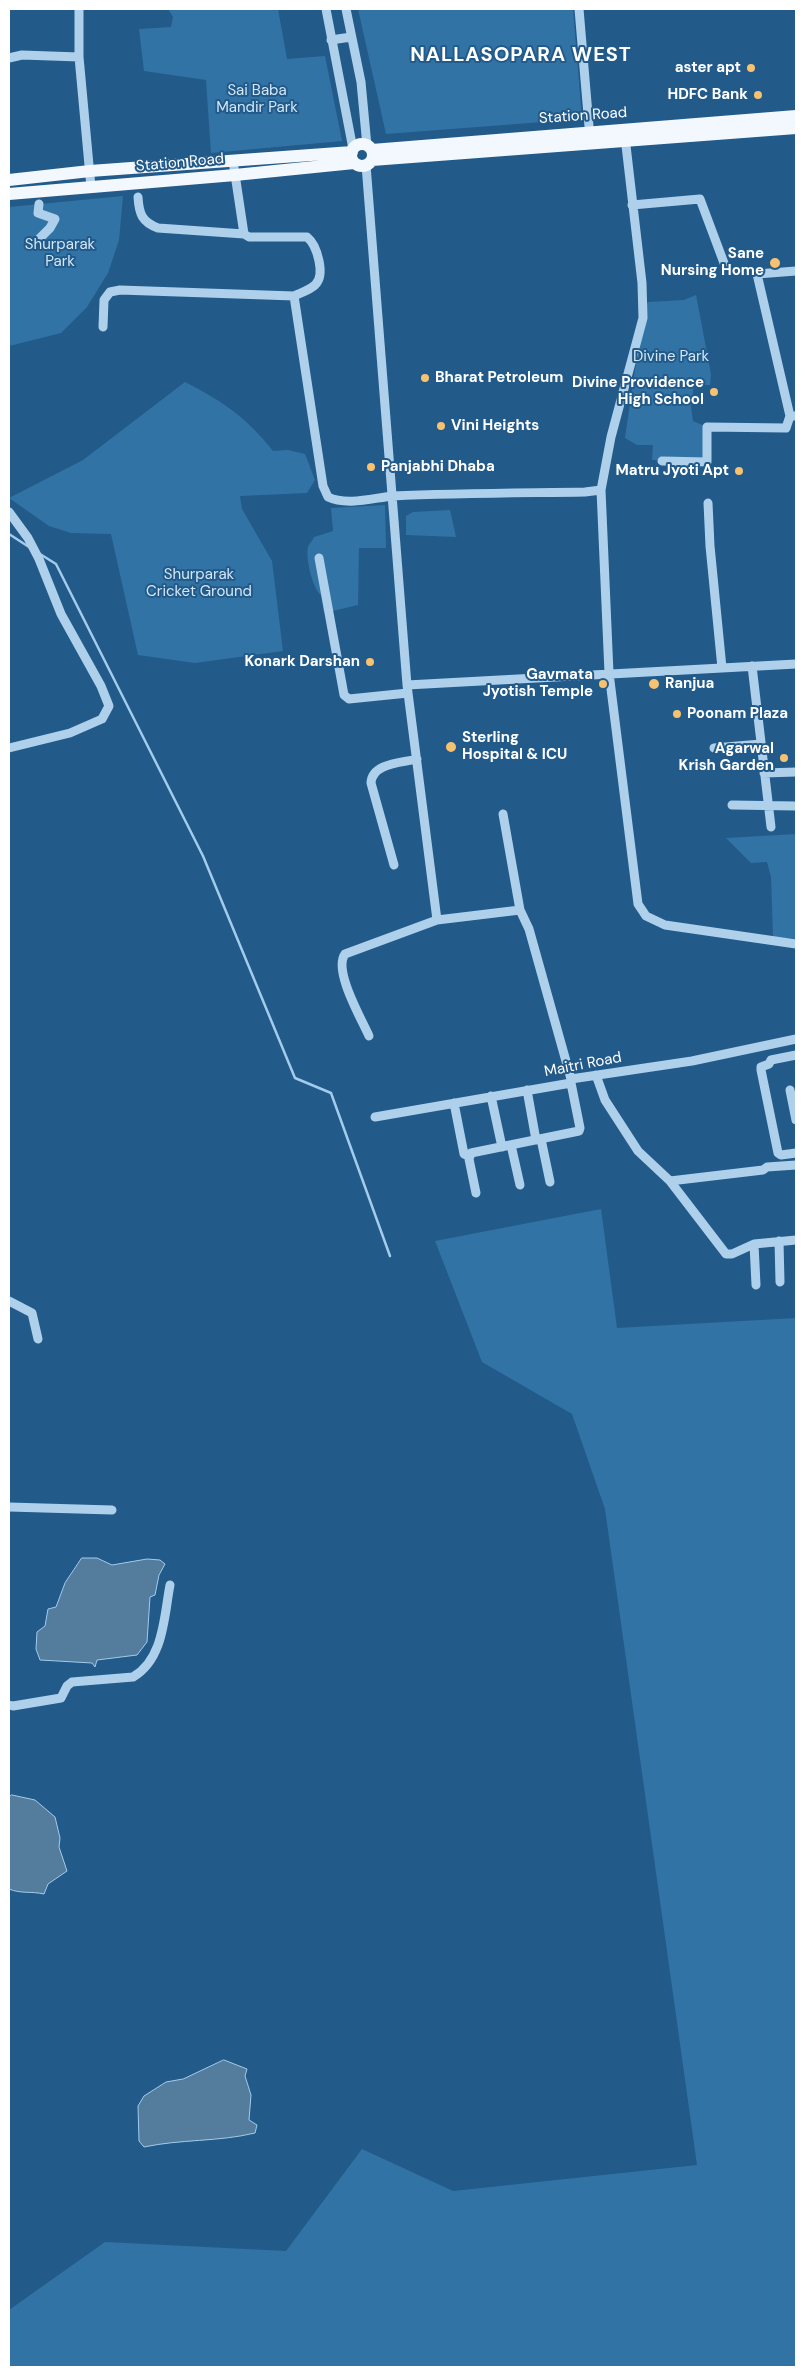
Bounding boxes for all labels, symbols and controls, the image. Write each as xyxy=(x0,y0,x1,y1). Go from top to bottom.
district label: NALLASOPARA WEST xyxy=(408,44,634,68)
place label: aster apt xyxy=(675,59,741,77)
marker: aster apt xyxy=(745,62,757,74)
park label: Sai Baba Mandir Park xyxy=(216,82,298,117)
place label: HDFC Bank xyxy=(667,86,748,104)
marker: HDFC Bank xyxy=(752,89,764,101)
street label: Station Road xyxy=(538,104,628,128)
street label: Station Road xyxy=(135,150,225,176)
park label: Shurparak Park xyxy=(25,236,95,271)
place label: Sane Nursing Home xyxy=(661,245,764,280)
marker: Sane Nursing Home xyxy=(768,256,782,270)
park label: Divine Park xyxy=(633,348,709,366)
place label: Bharat Petroleum xyxy=(435,369,563,387)
marker: Bharat Petroleum xyxy=(419,372,431,384)
place label: Divine Providence High School xyxy=(572,374,704,409)
marker: Divine Providence High School xyxy=(708,386,720,398)
place label: Vini Heights xyxy=(451,417,539,435)
marker: Vini Heights xyxy=(435,420,447,432)
place label: Panjabhi Dhaba xyxy=(381,458,495,476)
marker: Panjabhi Dhaba xyxy=(365,461,377,473)
place label: Matru Jyoti Apt xyxy=(615,462,729,480)
marker: Matru Jyoti Apt xyxy=(733,465,745,477)
park label: Shurparak Cricket Ground xyxy=(146,566,252,601)
place label: Konark Darshan xyxy=(244,653,360,671)
marker: Konark Darshan xyxy=(364,656,376,668)
place label: Gavmata Jyotish Temple xyxy=(483,666,593,701)
place label: Ranjua xyxy=(665,675,714,693)
marker: Ranjua xyxy=(647,677,661,691)
marker: Gavmata Jyotish Temple xyxy=(597,678,609,690)
place label: Poonam Plaza xyxy=(687,705,788,723)
marker: Poonam Plaza xyxy=(671,708,683,720)
place label: Sterling Hospital & ICU xyxy=(462,729,567,764)
marker: Sterling Hospital & ICU xyxy=(444,740,458,754)
place label: Agarwal Krish Garden xyxy=(679,740,774,775)
marker: Agarwal Krish Garden xyxy=(778,752,790,764)
street label: Maitri Road xyxy=(543,1049,623,1081)

